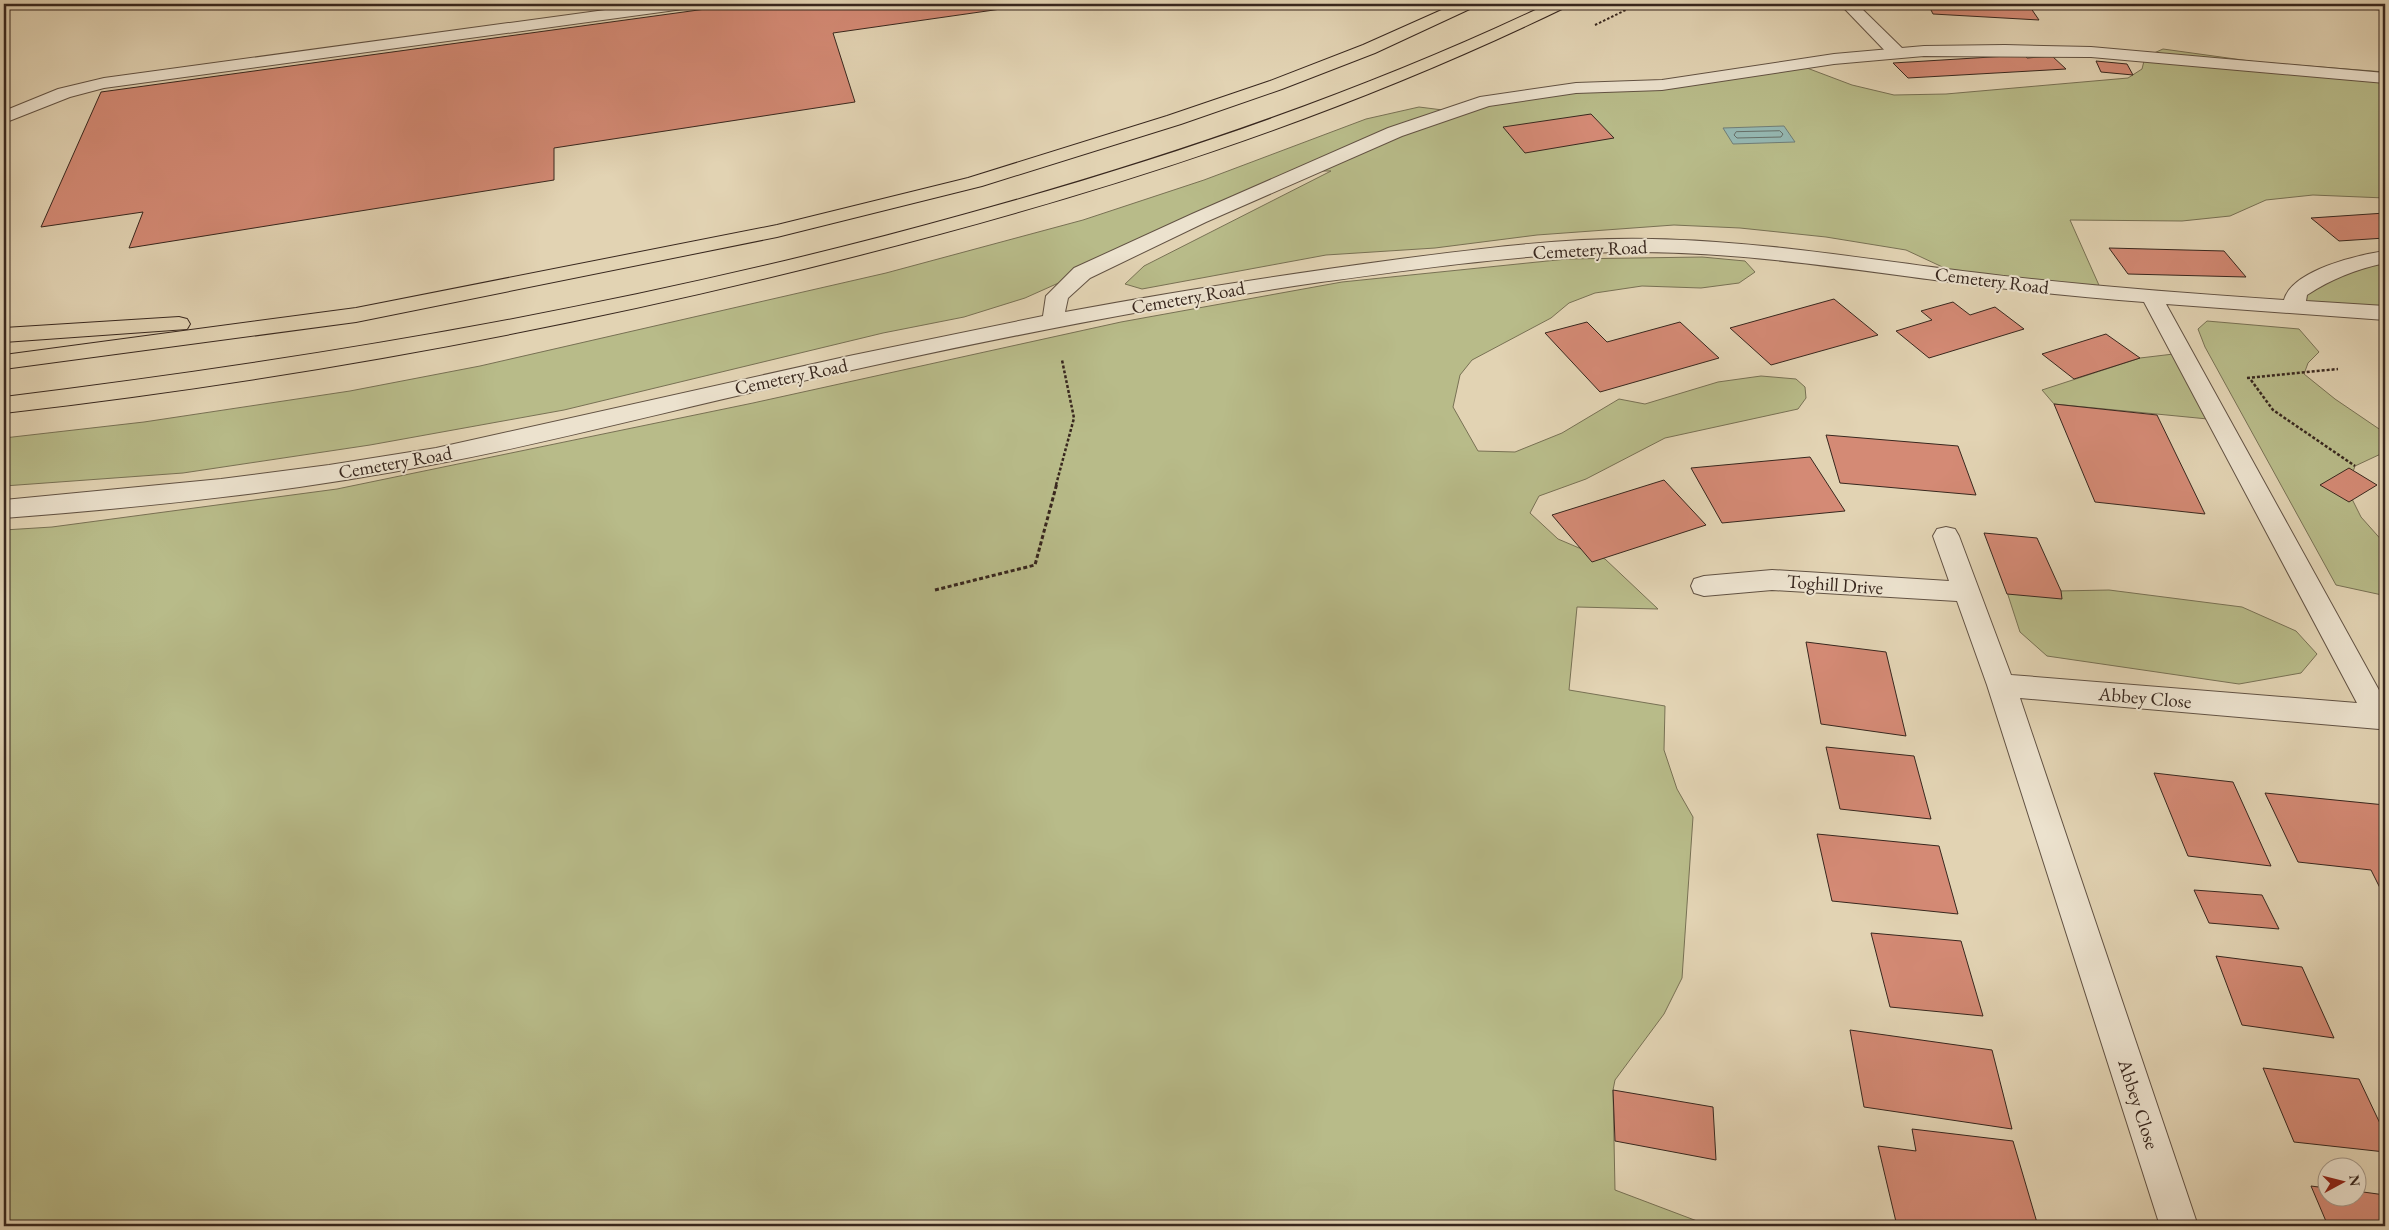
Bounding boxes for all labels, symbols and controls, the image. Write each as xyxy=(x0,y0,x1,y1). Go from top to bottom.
street label: Cemetery Road xyxy=(1532,234,1648,265)
street label: Cemetery Road xyxy=(1933,261,2051,300)
street label: Cemetery Road xyxy=(1129,275,1247,320)
street label: Cemetery Road xyxy=(732,352,850,401)
street label: Cemetery Road xyxy=(336,440,454,485)
street label: Toghill Drive xyxy=(1786,569,1884,600)
street label: Abbey Close xyxy=(2096,681,2193,714)
street label: Abbey Close xyxy=(2112,1055,2165,1152)
north arrow xyxy=(2316,1158,2366,1208)
text: N xyxy=(2345,1174,2365,1188)

